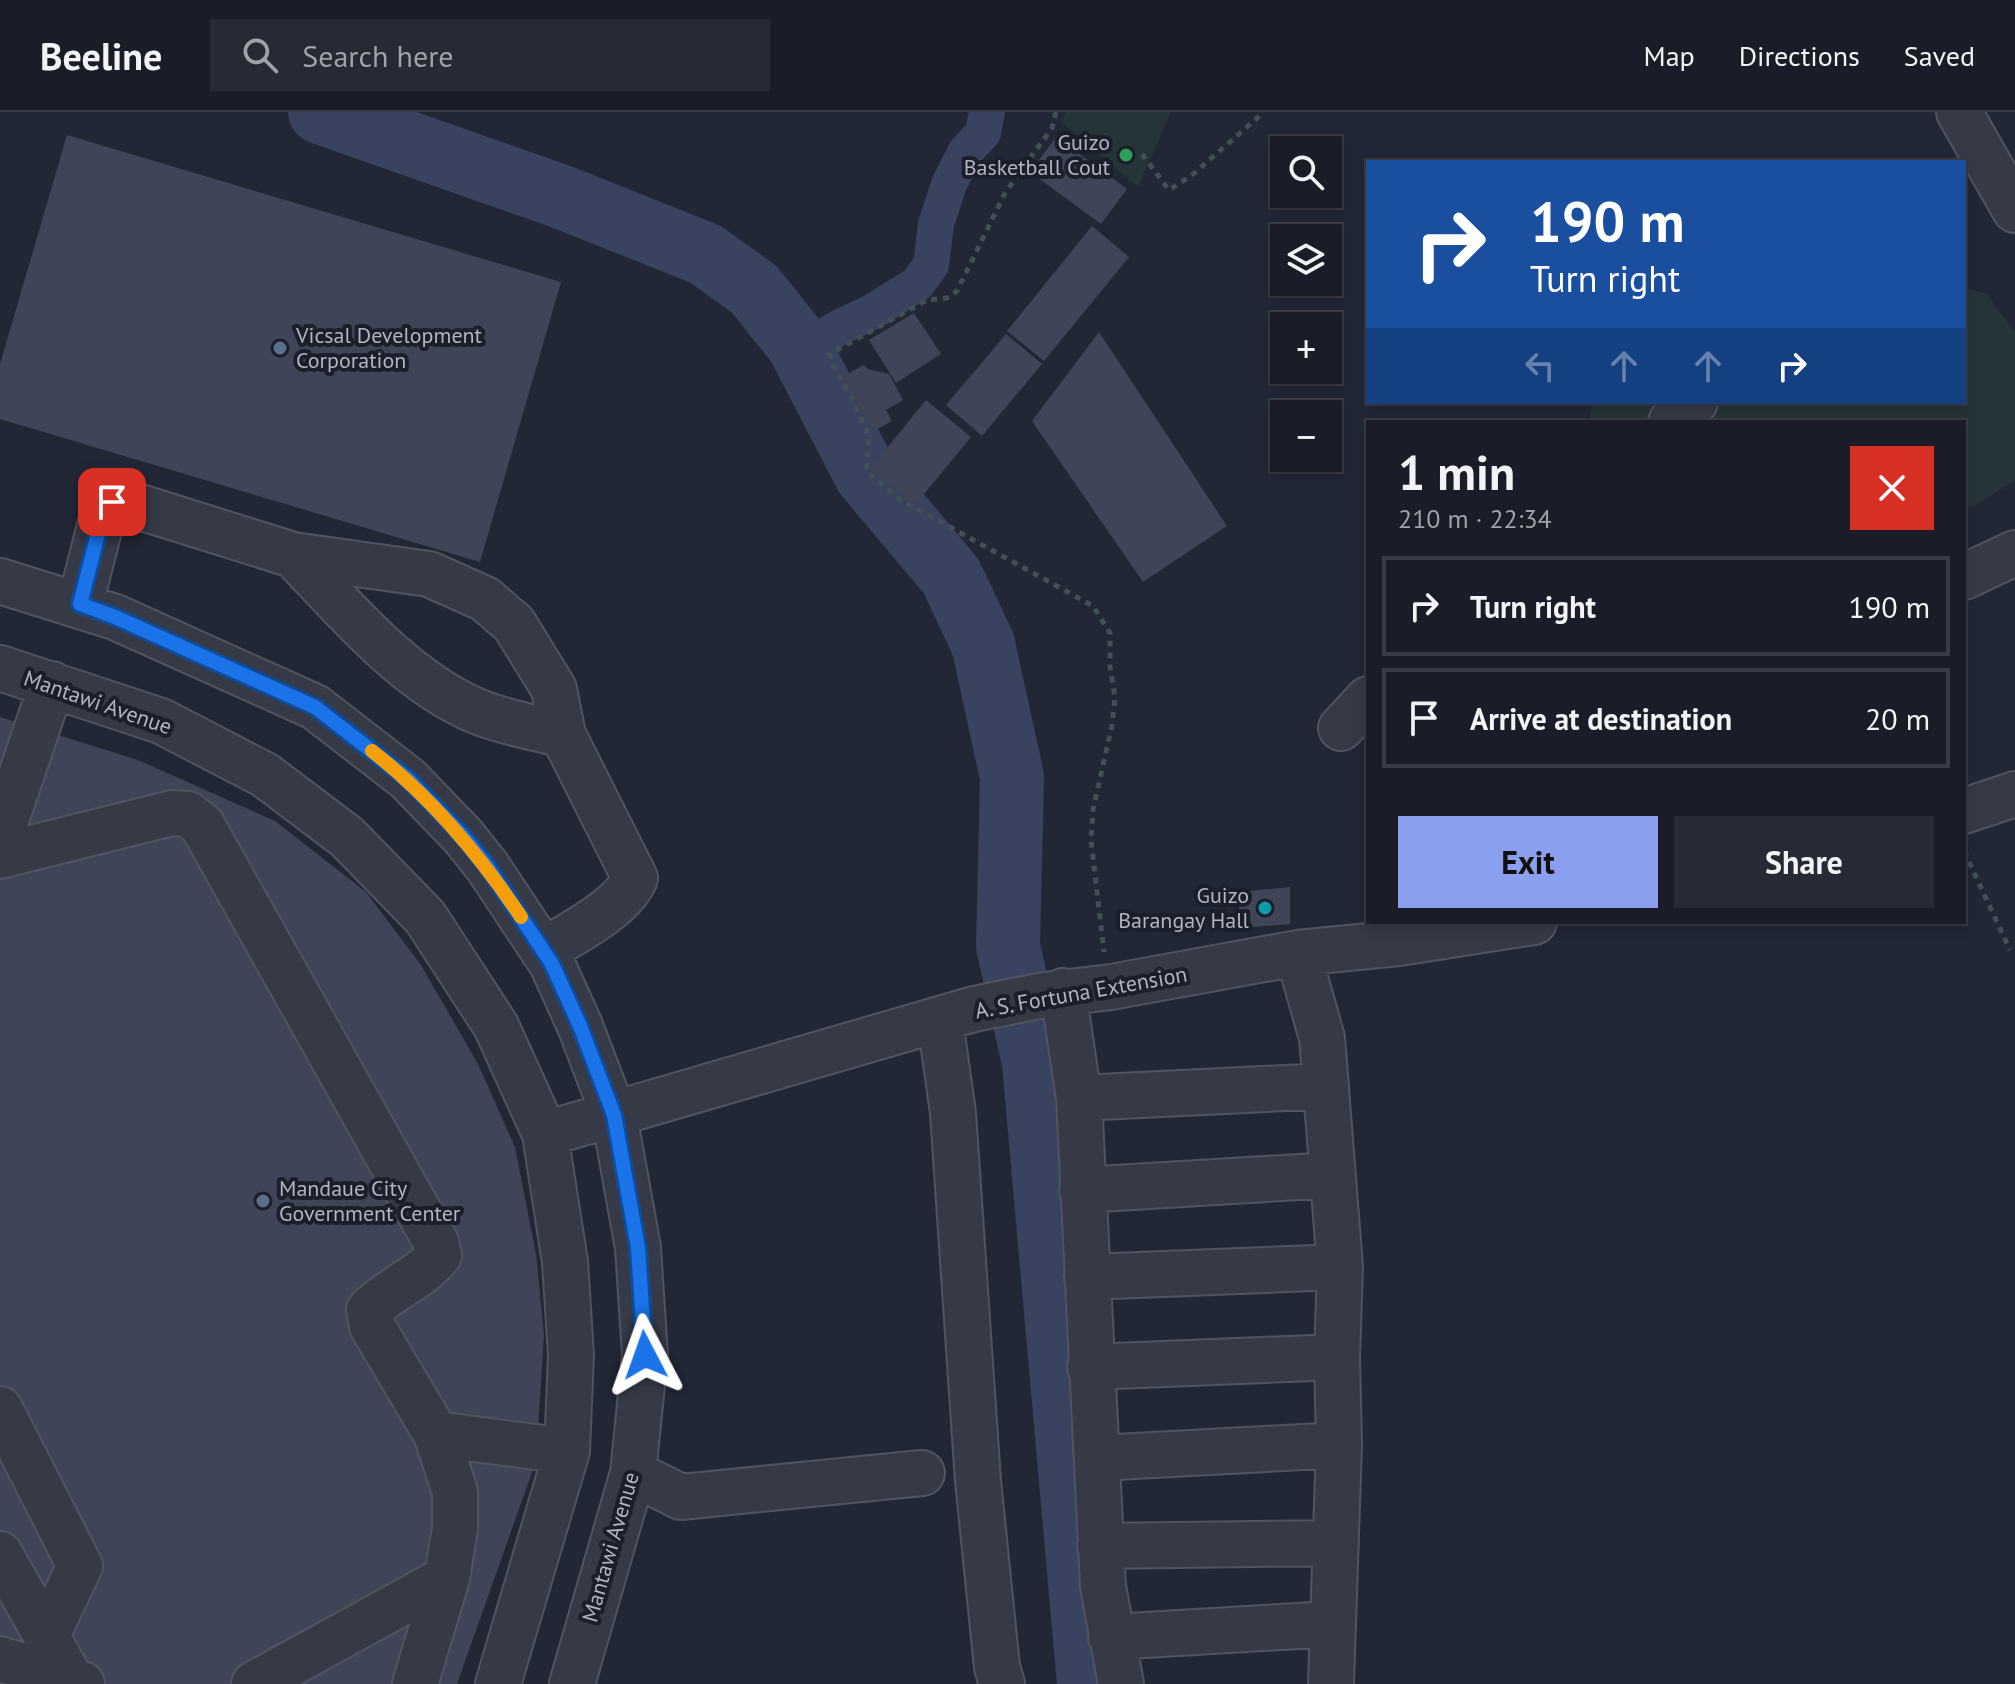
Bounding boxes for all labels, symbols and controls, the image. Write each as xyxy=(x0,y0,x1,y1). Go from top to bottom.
search box xyxy=(210,19,770,91)
text: Beeline xyxy=(40,31,162,80)
icon: search xyxy=(238,33,282,77)
text: Search here xyxy=(302,36,454,75)
text: Map xyxy=(1644,37,1695,74)
text: Directions xyxy=(1739,37,1860,74)
text: Saved xyxy=(1904,37,1975,74)
place label: Guizo Basketball Cout xyxy=(964,128,1111,181)
map controls xyxy=(1270,136,1342,472)
button: search xyxy=(1270,136,1342,208)
marker: Guizo Basketball Cout xyxy=(1117,146,1135,164)
text: 190 m xyxy=(1530,185,1685,257)
icon: right xyxy=(1398,192,1502,296)
button: layers xyxy=(1270,224,1342,296)
text: Turn right xyxy=(1530,255,1680,302)
button: + xyxy=(1270,312,1342,384)
place label: Vicsal Development Corporation xyxy=(295,321,483,374)
marker: Vicsal Development Corporation xyxy=(271,339,289,357)
icon: left xyxy=(1518,344,1562,388)
icon: ahead xyxy=(1602,344,1646,388)
icon: ahead xyxy=(1686,344,1730,388)
icon: right xyxy=(1770,344,1814,388)
button: − xyxy=(1270,400,1342,472)
text: 1 min xyxy=(1398,441,1515,503)
button: close xyxy=(1850,446,1934,530)
pin xyxy=(78,468,146,536)
icon: arrive xyxy=(90,480,134,524)
text: 210 m · 22:34 xyxy=(1398,502,1552,535)
icon: right xyxy=(1402,584,1446,628)
text: Turn right xyxy=(1470,587,1596,626)
text: 190 m xyxy=(1849,587,1930,626)
street label: Mantawi Avenue xyxy=(20,664,176,740)
icon: arrive xyxy=(1402,696,1446,740)
text: Arrive at destination xyxy=(1470,699,1732,738)
text: 20 m xyxy=(1865,699,1930,738)
button: Exit xyxy=(1398,816,1658,908)
button: Share xyxy=(1674,816,1934,908)
place label: Guizo Barangay Hall xyxy=(1118,881,1250,934)
marker: Guizo Barangay Hall xyxy=(1256,899,1274,917)
street label: A. S. Fortuna Extension xyxy=(973,960,1189,1024)
place label: Mandaue City Government Center xyxy=(279,1174,461,1227)
marker: Mandaue City Government Center xyxy=(254,1192,272,1210)
position arrow xyxy=(603,1313,687,1397)
street label: Mantawi Avenue xyxy=(575,1469,645,1625)

